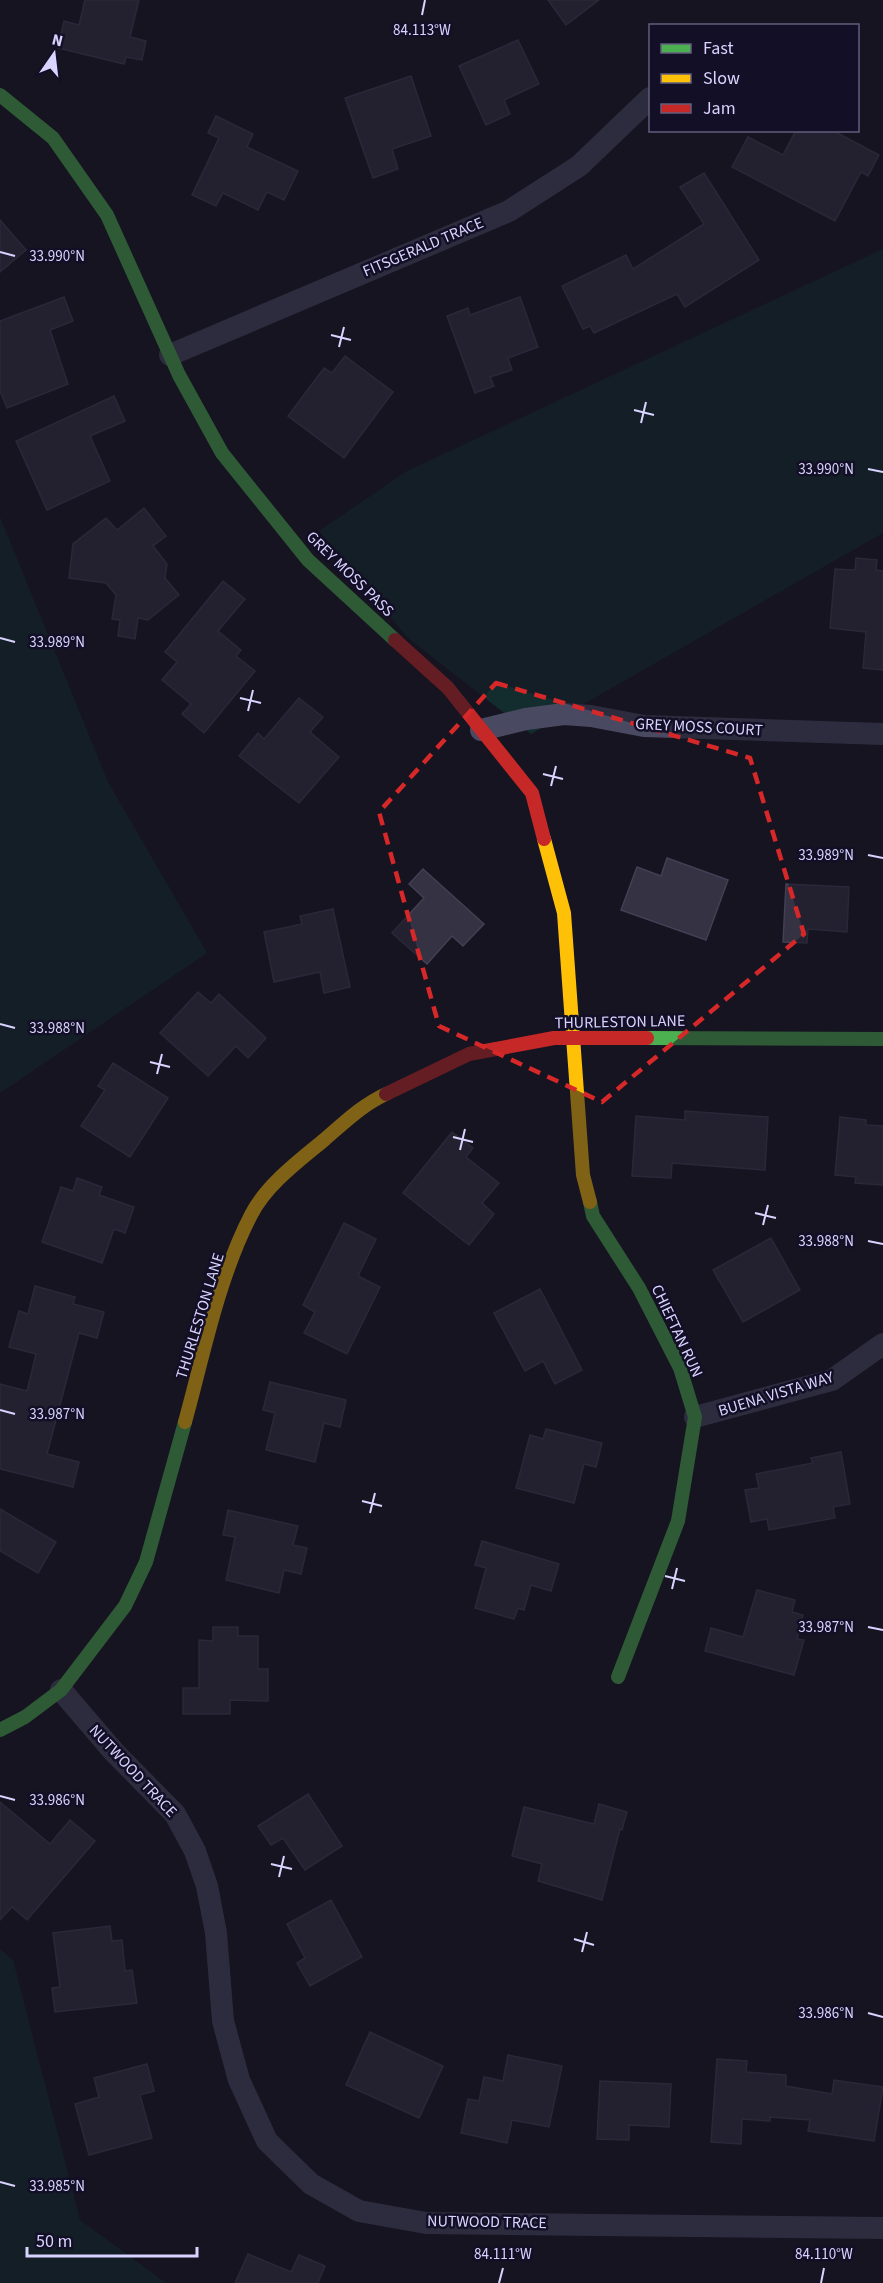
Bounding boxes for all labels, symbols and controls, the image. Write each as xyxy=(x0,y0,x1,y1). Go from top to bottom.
text: 84.113°W xyxy=(393,20,451,41)
north arrow xyxy=(24,24,84,84)
legend xyxy=(649,24,859,132)
text: N xyxy=(50,28,65,52)
text: Fast xyxy=(703,36,734,61)
text: Slow xyxy=(703,66,740,91)
text: Jam xyxy=(703,96,736,121)
street label: FITSGERALD TRACE xyxy=(359,212,487,282)
text: 33.990°N xyxy=(29,246,85,267)
text: 33.990°N xyxy=(798,459,854,480)
street label: GREY MOSS PASS xyxy=(301,526,399,622)
text: 33.989°N xyxy=(29,632,85,653)
street label: GREY MOSS COURT xyxy=(635,713,764,741)
text: 33.989°N xyxy=(798,845,854,866)
street label: THURLESTON LANE xyxy=(555,1010,685,1034)
text: 33.988°N xyxy=(29,1018,85,1039)
text: 33.988°N xyxy=(798,1231,854,1252)
street label: THURLESTON LANE xyxy=(170,1250,230,1382)
street label: CHIEFTAN RUN xyxy=(646,1281,708,1381)
street label: BUENA VISTA WAY xyxy=(716,1366,837,1422)
text: 33.987°N xyxy=(29,1404,85,1425)
text: 33.987°N xyxy=(798,1617,854,1638)
street label: NUTWOOD TRACE xyxy=(84,1720,182,1822)
text: 33.986°N xyxy=(29,1790,85,1811)
text: 33.986°N xyxy=(798,2003,854,2024)
text: 33.985°N xyxy=(29,2176,85,2197)
street label: NUTWOOD TRACE xyxy=(427,2210,547,2234)
scale bar xyxy=(27,2220,196,2258)
text: 50 m xyxy=(36,2229,72,2254)
text: 84.111°W xyxy=(474,2244,532,2265)
text: 84.110°W xyxy=(795,2244,853,2265)

